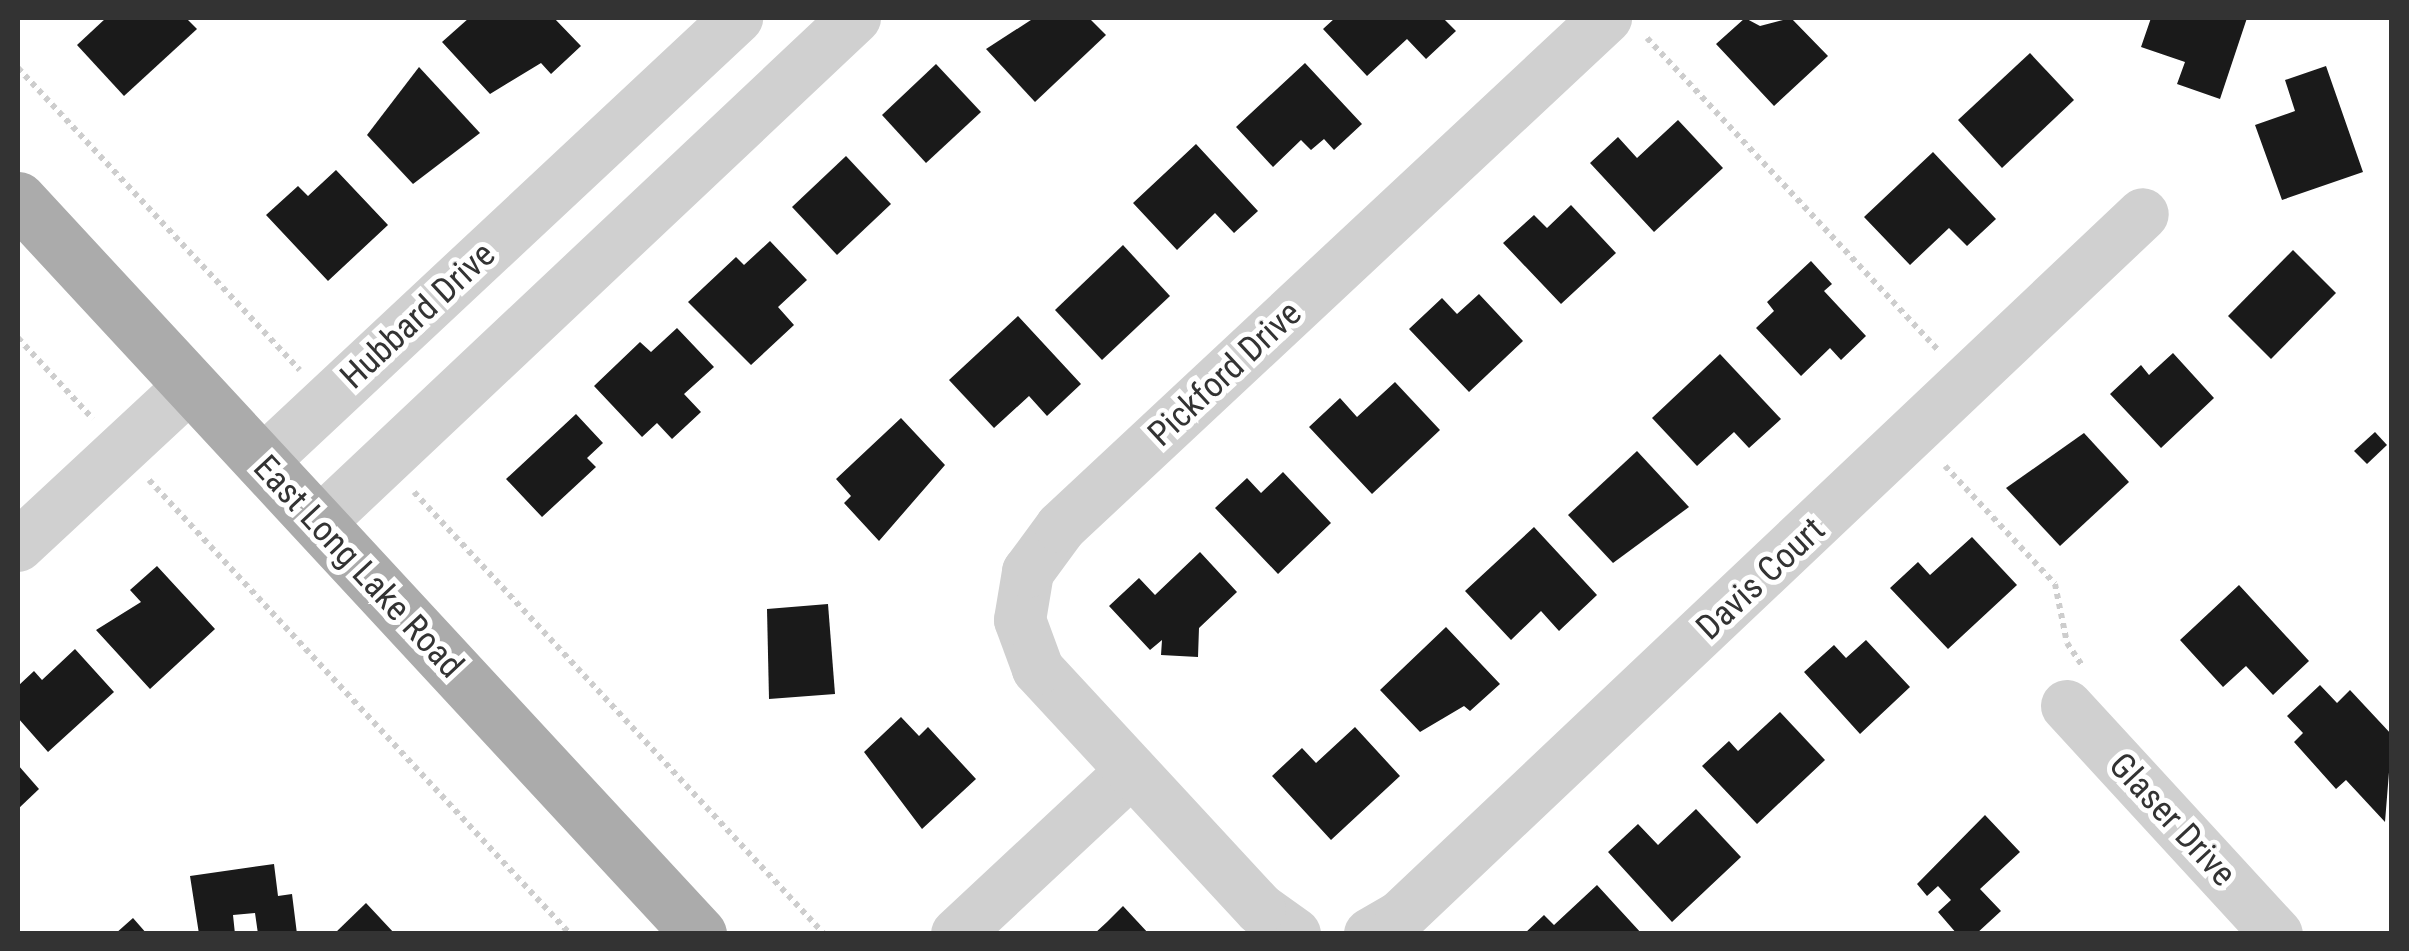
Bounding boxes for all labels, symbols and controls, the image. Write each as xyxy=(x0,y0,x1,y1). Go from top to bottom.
street label: Hubbard Drive xyxy=(332,234,504,398)
street label: Pickford Drive xyxy=(1140,293,1310,455)
street label: East Long Lake Road xyxy=(244,447,472,687)
street label: Davis Court xyxy=(1688,509,1834,649)
street label: Glaser Drive xyxy=(2100,745,2244,895)

